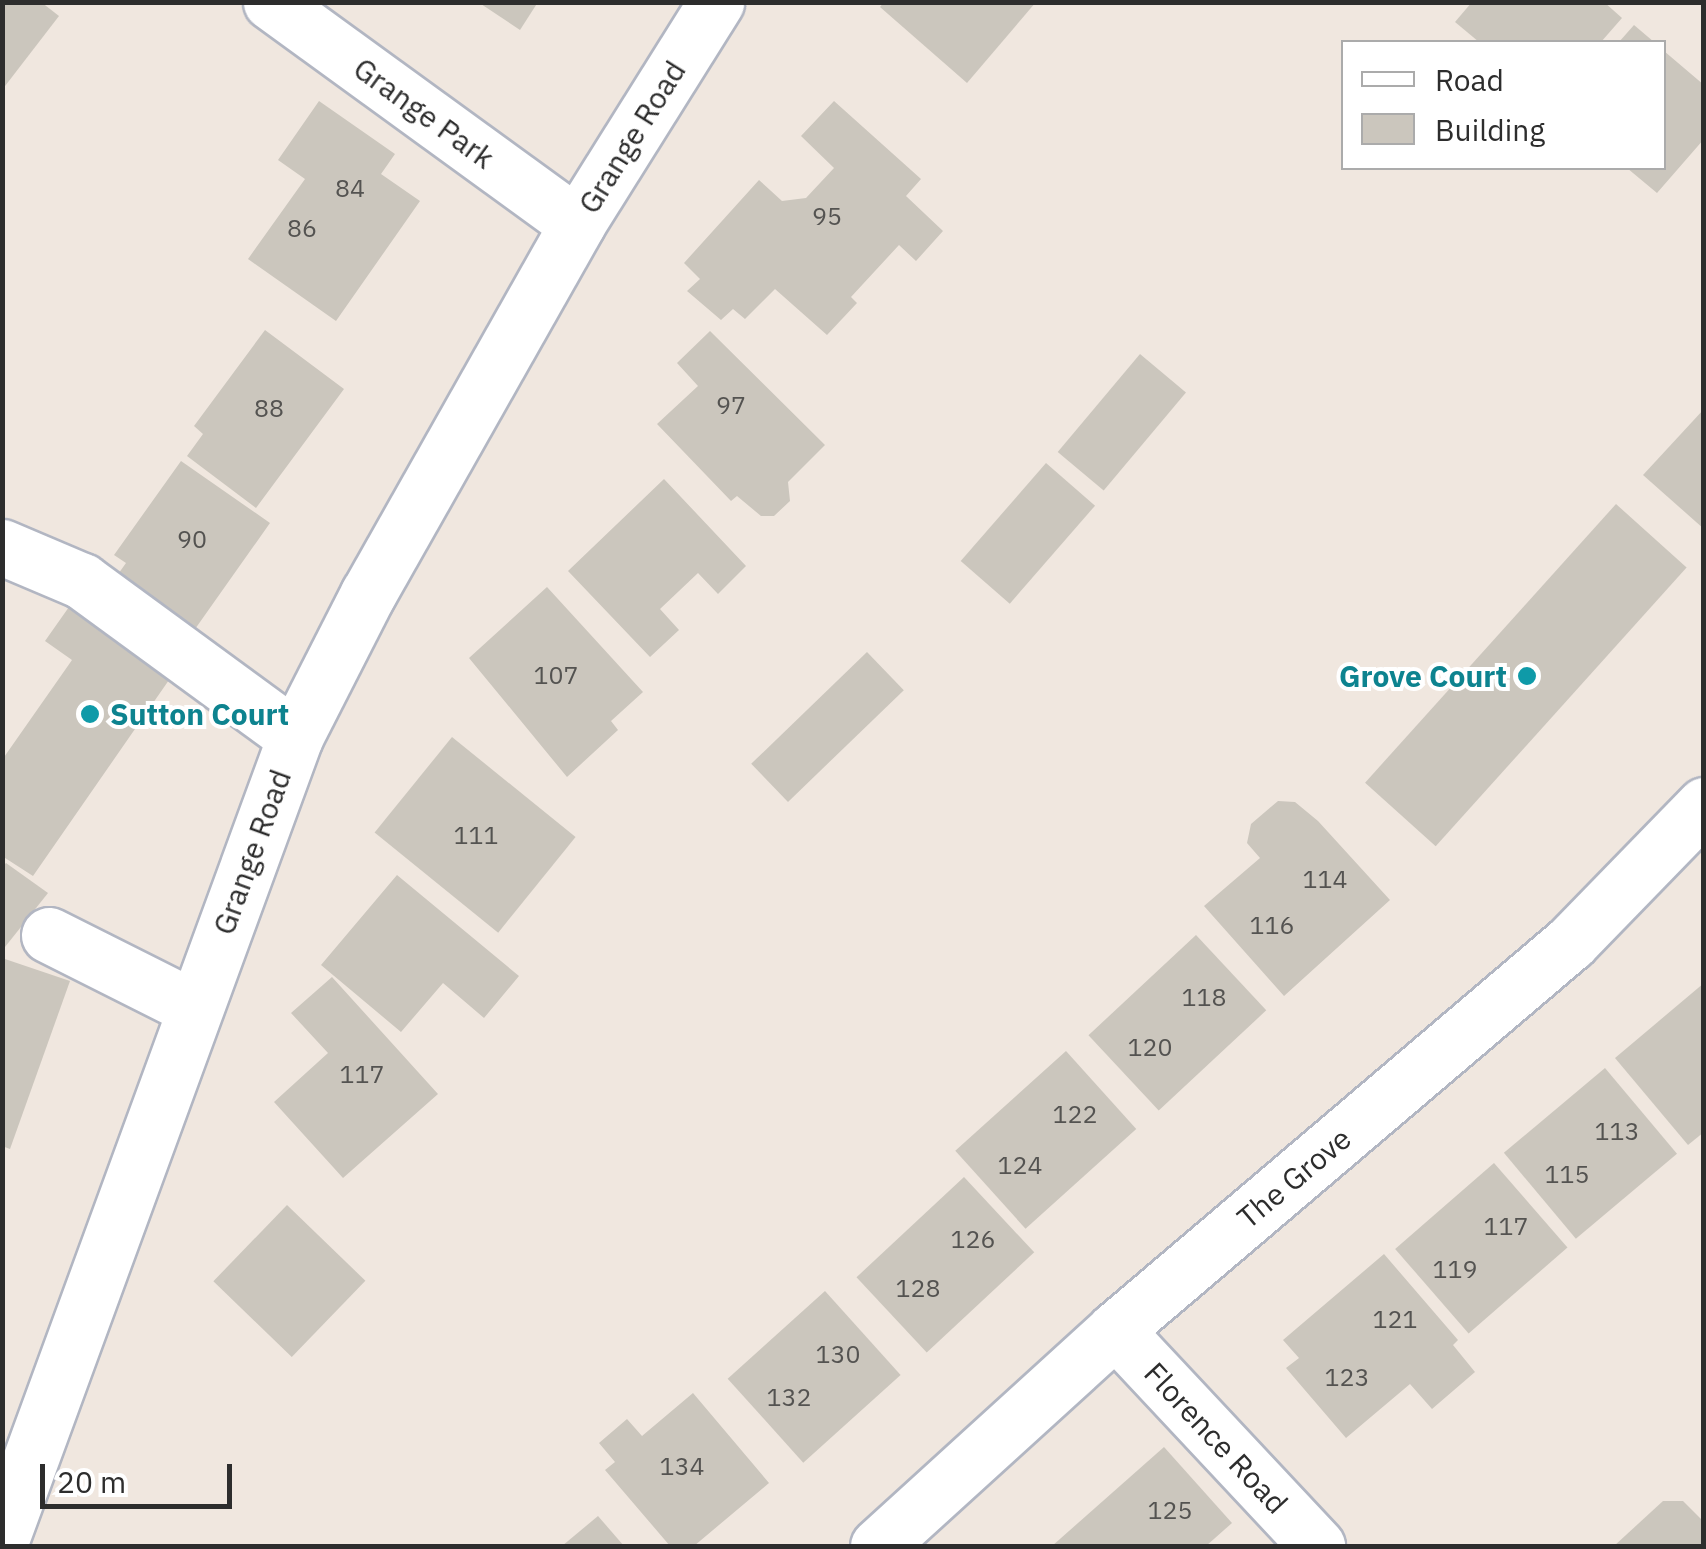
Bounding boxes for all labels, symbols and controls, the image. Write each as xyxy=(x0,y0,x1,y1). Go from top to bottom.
legend xyxy=(1341,40,1666,170)
street label: Grange Park xyxy=(347,50,501,176)
street label: Grange Road xyxy=(571,54,693,220)
text: Road xyxy=(1435,60,1504,99)
text: Building xyxy=(1435,110,1545,149)
house number: 84 xyxy=(335,173,365,203)
house number: 95 xyxy=(812,201,842,231)
house number: 86 xyxy=(287,213,317,243)
house number: 97 xyxy=(716,390,746,420)
house number: 88 xyxy=(254,393,284,423)
house number: 90 xyxy=(177,524,207,554)
place label: Grove Court xyxy=(1339,658,1507,694)
house number: 107 xyxy=(534,660,578,690)
marker: Grove Court xyxy=(1516,665,1538,687)
place label: Sutton Court xyxy=(110,696,289,732)
marker: Sutton Court xyxy=(79,703,101,725)
street label: Grange Road xyxy=(206,765,298,939)
house number: 111 xyxy=(454,820,498,850)
house number: 114 xyxy=(1303,864,1347,894)
house number: 116 xyxy=(1250,910,1294,940)
house number: 118 xyxy=(1182,982,1226,1012)
house number: 120 xyxy=(1128,1032,1172,1062)
house number: 117 xyxy=(340,1059,384,1089)
house number: 122 xyxy=(1053,1099,1097,1129)
house number: 113 xyxy=(1595,1116,1639,1146)
street label: The Grove xyxy=(1230,1120,1358,1236)
house number: 124 xyxy=(998,1150,1042,1180)
house number: 115 xyxy=(1545,1159,1589,1189)
house number: 117 xyxy=(1484,1211,1528,1241)
house number: 126 xyxy=(951,1224,995,1254)
house number: 119 xyxy=(1433,1254,1477,1284)
house number: 128 xyxy=(896,1273,940,1303)
house number: 121 xyxy=(1373,1304,1417,1334)
house number: 130 xyxy=(816,1339,860,1369)
street label: Florence Road xyxy=(1137,1355,1295,1521)
house number: 123 xyxy=(1325,1362,1369,1392)
house number: 132 xyxy=(767,1382,811,1412)
scale bar xyxy=(45,1444,238,1506)
house number: 134 xyxy=(660,1451,704,1481)
text: 20 m xyxy=(57,1462,126,1501)
house number: 125 xyxy=(1148,1495,1192,1525)

